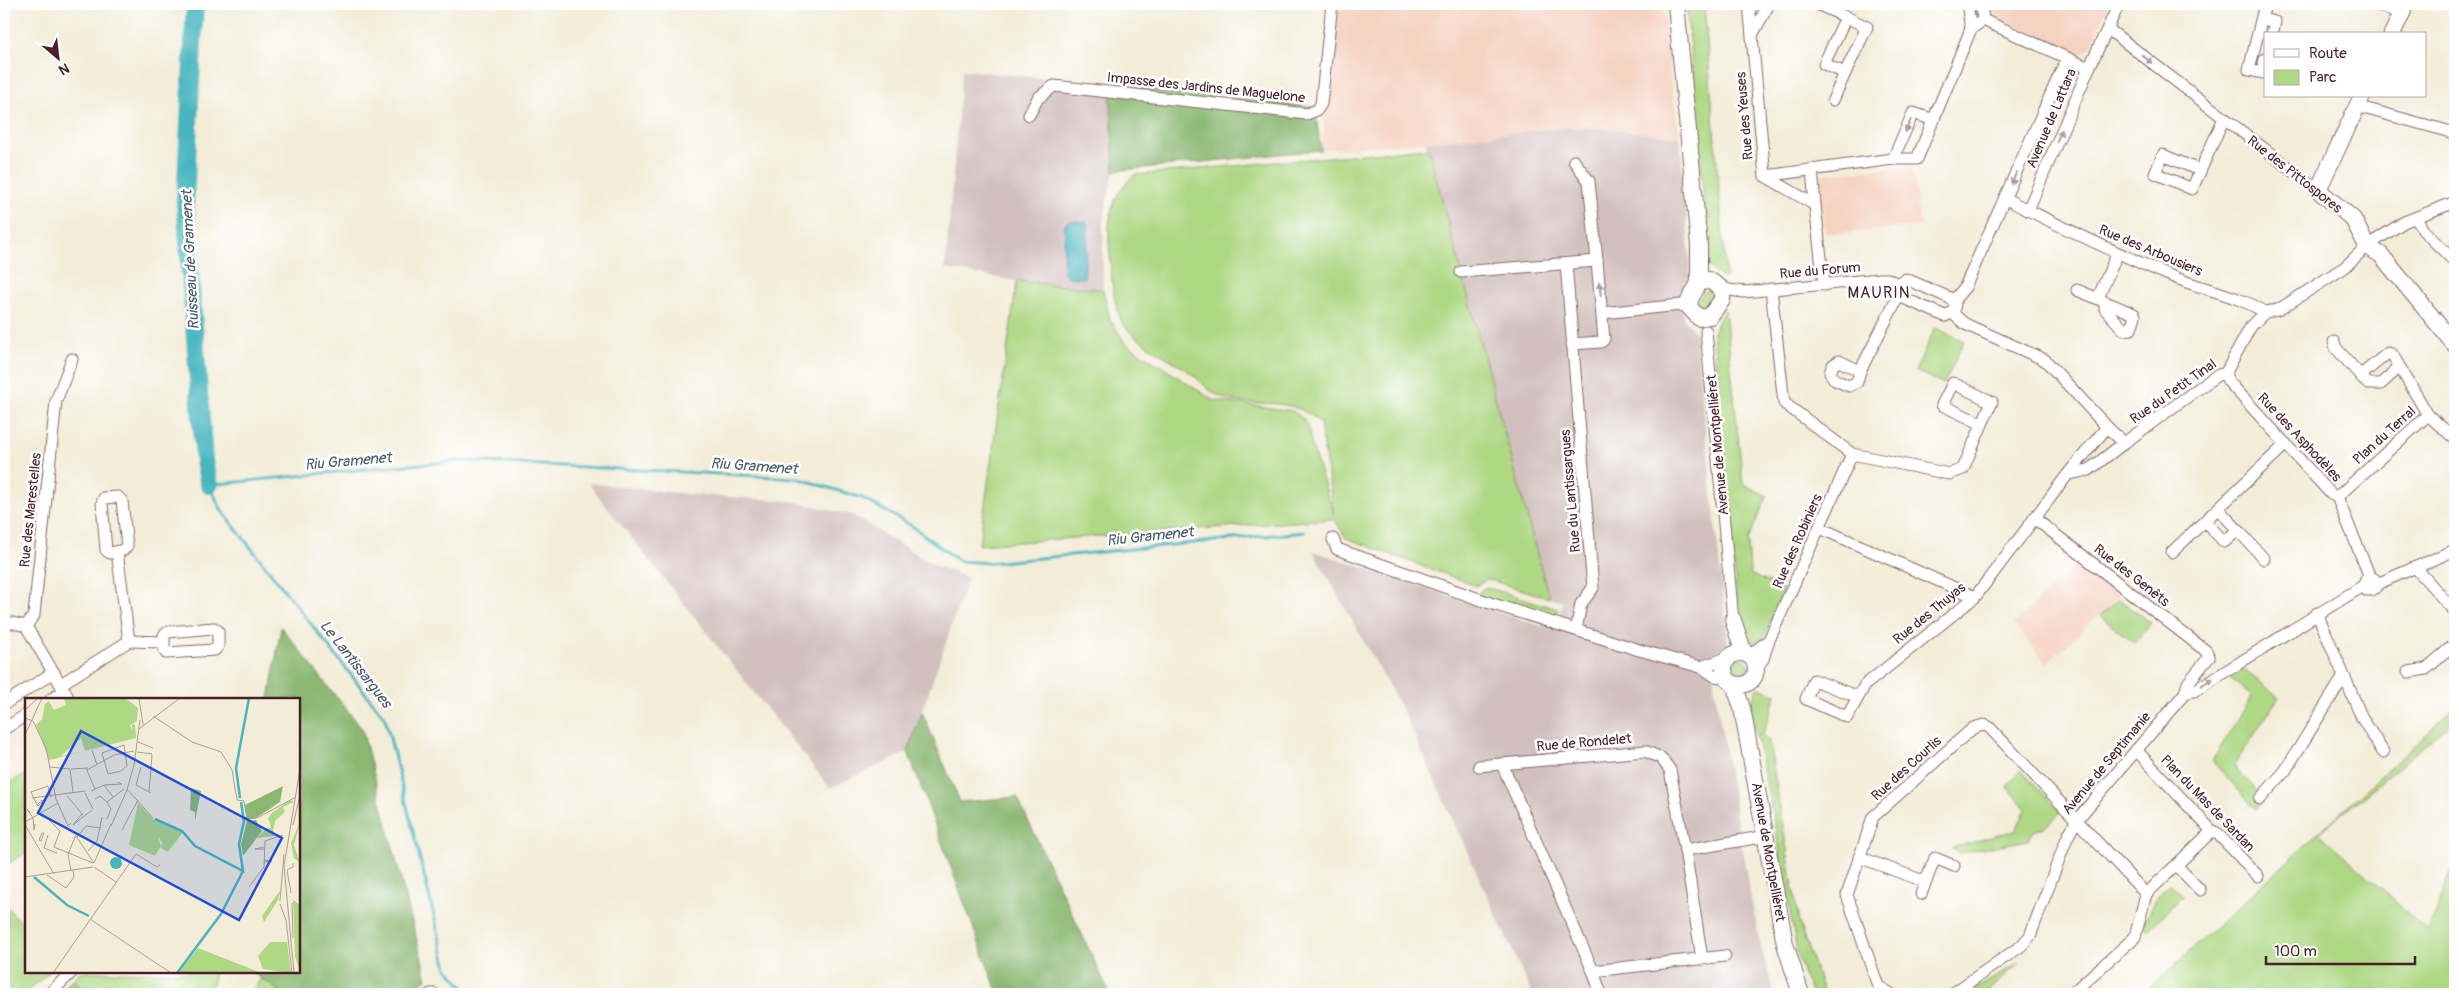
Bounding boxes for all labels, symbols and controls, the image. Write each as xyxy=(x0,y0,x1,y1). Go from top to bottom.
north arrow xyxy=(32,32,82,82)
legend xyxy=(2264,32,2426,98)
text: Route xyxy=(2309,44,2347,63)
one-way arrow xyxy=(2140,53,2153,64)
text: N xyxy=(56,59,72,79)
street label: Avenue de Lattara xyxy=(2023,66,2080,170)
text: Parc xyxy=(2309,68,2337,87)
street label: Impasse des Jardins de Maguelone xyxy=(1106,69,1306,106)
street label: Rue des Yeuses xyxy=(1732,71,1757,161)
one-way arrow xyxy=(1903,119,1911,133)
one-way arrow xyxy=(2056,129,2064,143)
street label: Rue des Pittospores xyxy=(2244,132,2346,217)
one-way arrow xyxy=(2009,171,2017,185)
water label: Ruisseau de Gramenet xyxy=(177,188,204,330)
street label: Rue des Arbousiers xyxy=(2097,221,2206,280)
street label: Rue du Forum xyxy=(1779,258,1861,283)
one-way arrow xyxy=(1596,281,1604,297)
district label: MAURIN xyxy=(1847,283,1911,303)
street label: Rue du Petit Tinal xyxy=(2127,355,2220,427)
street label: Avenue de Montpelliéret xyxy=(1703,373,1732,516)
street label: Rue des Asphodèles xyxy=(2254,389,2346,486)
street label: Plan du Terral xyxy=(2349,403,2419,468)
street label: Rue du Lantissargues xyxy=(1557,428,1584,553)
water label: Riu Gramenet xyxy=(304,448,394,475)
street label: Rue des Marestelles xyxy=(16,451,45,568)
water label: Riu Gramenet xyxy=(710,454,800,479)
street label: Rue des Robiniers xyxy=(1769,491,1826,591)
water label: Riu Gramenet xyxy=(1106,522,1196,550)
street label: Rue des Genêts xyxy=(2090,541,2174,611)
street label: Rue des Thuyas xyxy=(1890,579,1970,648)
water label: Le Lantissargues xyxy=(315,617,397,714)
one-way arrow xyxy=(2201,678,2214,687)
inset map xyxy=(25,698,300,973)
street label: Avenue de Septimanie xyxy=(2059,709,2154,818)
street label: Rue de Rondelet xyxy=(1536,730,1633,755)
street label: Rue des Courlis xyxy=(1868,732,1945,804)
street label: Plan du Mas de Sardan xyxy=(2157,751,2258,855)
street label: Avenue de Montpelliéret xyxy=(1748,781,1789,923)
scale bar xyxy=(2266,933,2415,965)
text: 100 m xyxy=(2274,942,2317,961)

